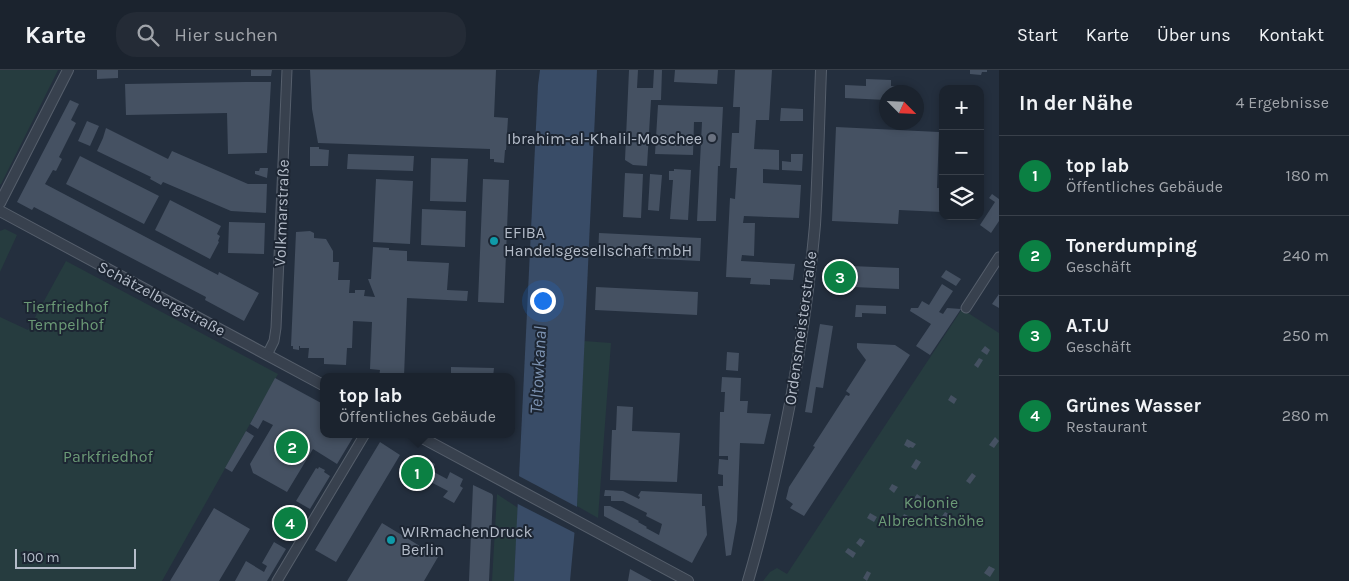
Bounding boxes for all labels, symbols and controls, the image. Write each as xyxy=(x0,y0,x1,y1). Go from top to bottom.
search box xyxy=(116,12,466,57)
text: Karte xyxy=(25,21,86,49)
icon: search xyxy=(134,21,162,49)
text: Hier suchen xyxy=(174,24,278,46)
text: Start xyxy=(1017,24,1058,46)
text: Karte xyxy=(1086,24,1129,46)
text: Über uns xyxy=(1157,24,1231,46)
text: Kontakt xyxy=(1259,24,1324,46)
north arrow xyxy=(879,85,924,130)
map controls xyxy=(939,85,984,220)
button: + xyxy=(939,85,984,130)
text: In der Nähe xyxy=(1019,91,1133,115)
text: 4 Ergebnisse xyxy=(1236,93,1329,112)
place label: Ibrahim-al-Khalil-Moschee xyxy=(507,129,702,148)
button: − xyxy=(939,130,984,175)
marker: Ibrahim-al-Khalil-Moschee xyxy=(706,132,718,144)
text: top lab xyxy=(1066,155,1129,177)
street label: Volkmarstraße xyxy=(270,159,293,267)
text: 1 xyxy=(1032,166,1038,185)
text: 180 m xyxy=(1286,166,1329,185)
button: layers xyxy=(939,175,984,220)
text: Öffentliches Gebäude xyxy=(1066,177,1223,196)
place label: EFIBA Handelsgesellschaft mbH xyxy=(504,223,692,260)
marker: EFIBA Handelsgesellschaft mbH xyxy=(488,235,500,247)
text: Tonerdumping xyxy=(1066,235,1197,257)
text: 2 xyxy=(1030,246,1040,265)
text: 240 m xyxy=(1283,246,1329,265)
street label: Ordensmeisterstraße xyxy=(780,250,821,406)
street label: Schätzelbergstraße xyxy=(95,257,229,340)
text: Geschäft xyxy=(1066,257,1131,276)
pin: 3 xyxy=(824,258,856,296)
your location xyxy=(530,288,556,314)
park label: Tierfriedhof Tempelhof xyxy=(24,297,109,334)
text: A.T.U xyxy=(1066,315,1109,337)
water label: Teltowkanal xyxy=(525,325,551,415)
text: 3 xyxy=(1030,326,1040,345)
text: 250 m xyxy=(1282,326,1329,345)
text: Geschäft xyxy=(1066,337,1131,356)
popup xyxy=(320,373,515,438)
text: top lab xyxy=(339,385,402,407)
text: Grünes Wasser xyxy=(1066,395,1201,417)
text: 4 xyxy=(1030,406,1040,425)
text: 280 m xyxy=(1282,406,1329,425)
text: Öffentliches Gebäude xyxy=(339,407,496,426)
text: Restaurant xyxy=(1066,417,1147,436)
pin: 2 xyxy=(276,428,308,466)
park label: Parkfriedhof xyxy=(63,447,153,466)
pin: 1 xyxy=(401,454,433,492)
park label: Kolonie Albrechtshöhe xyxy=(878,493,984,530)
pin: 4 xyxy=(274,504,306,542)
place label: WIRmachenDruck Berlin xyxy=(401,522,532,559)
marker: WIRmachenDruck Berlin xyxy=(385,534,397,546)
scale bar xyxy=(15,546,136,569)
text: 100 m xyxy=(22,549,60,566)

